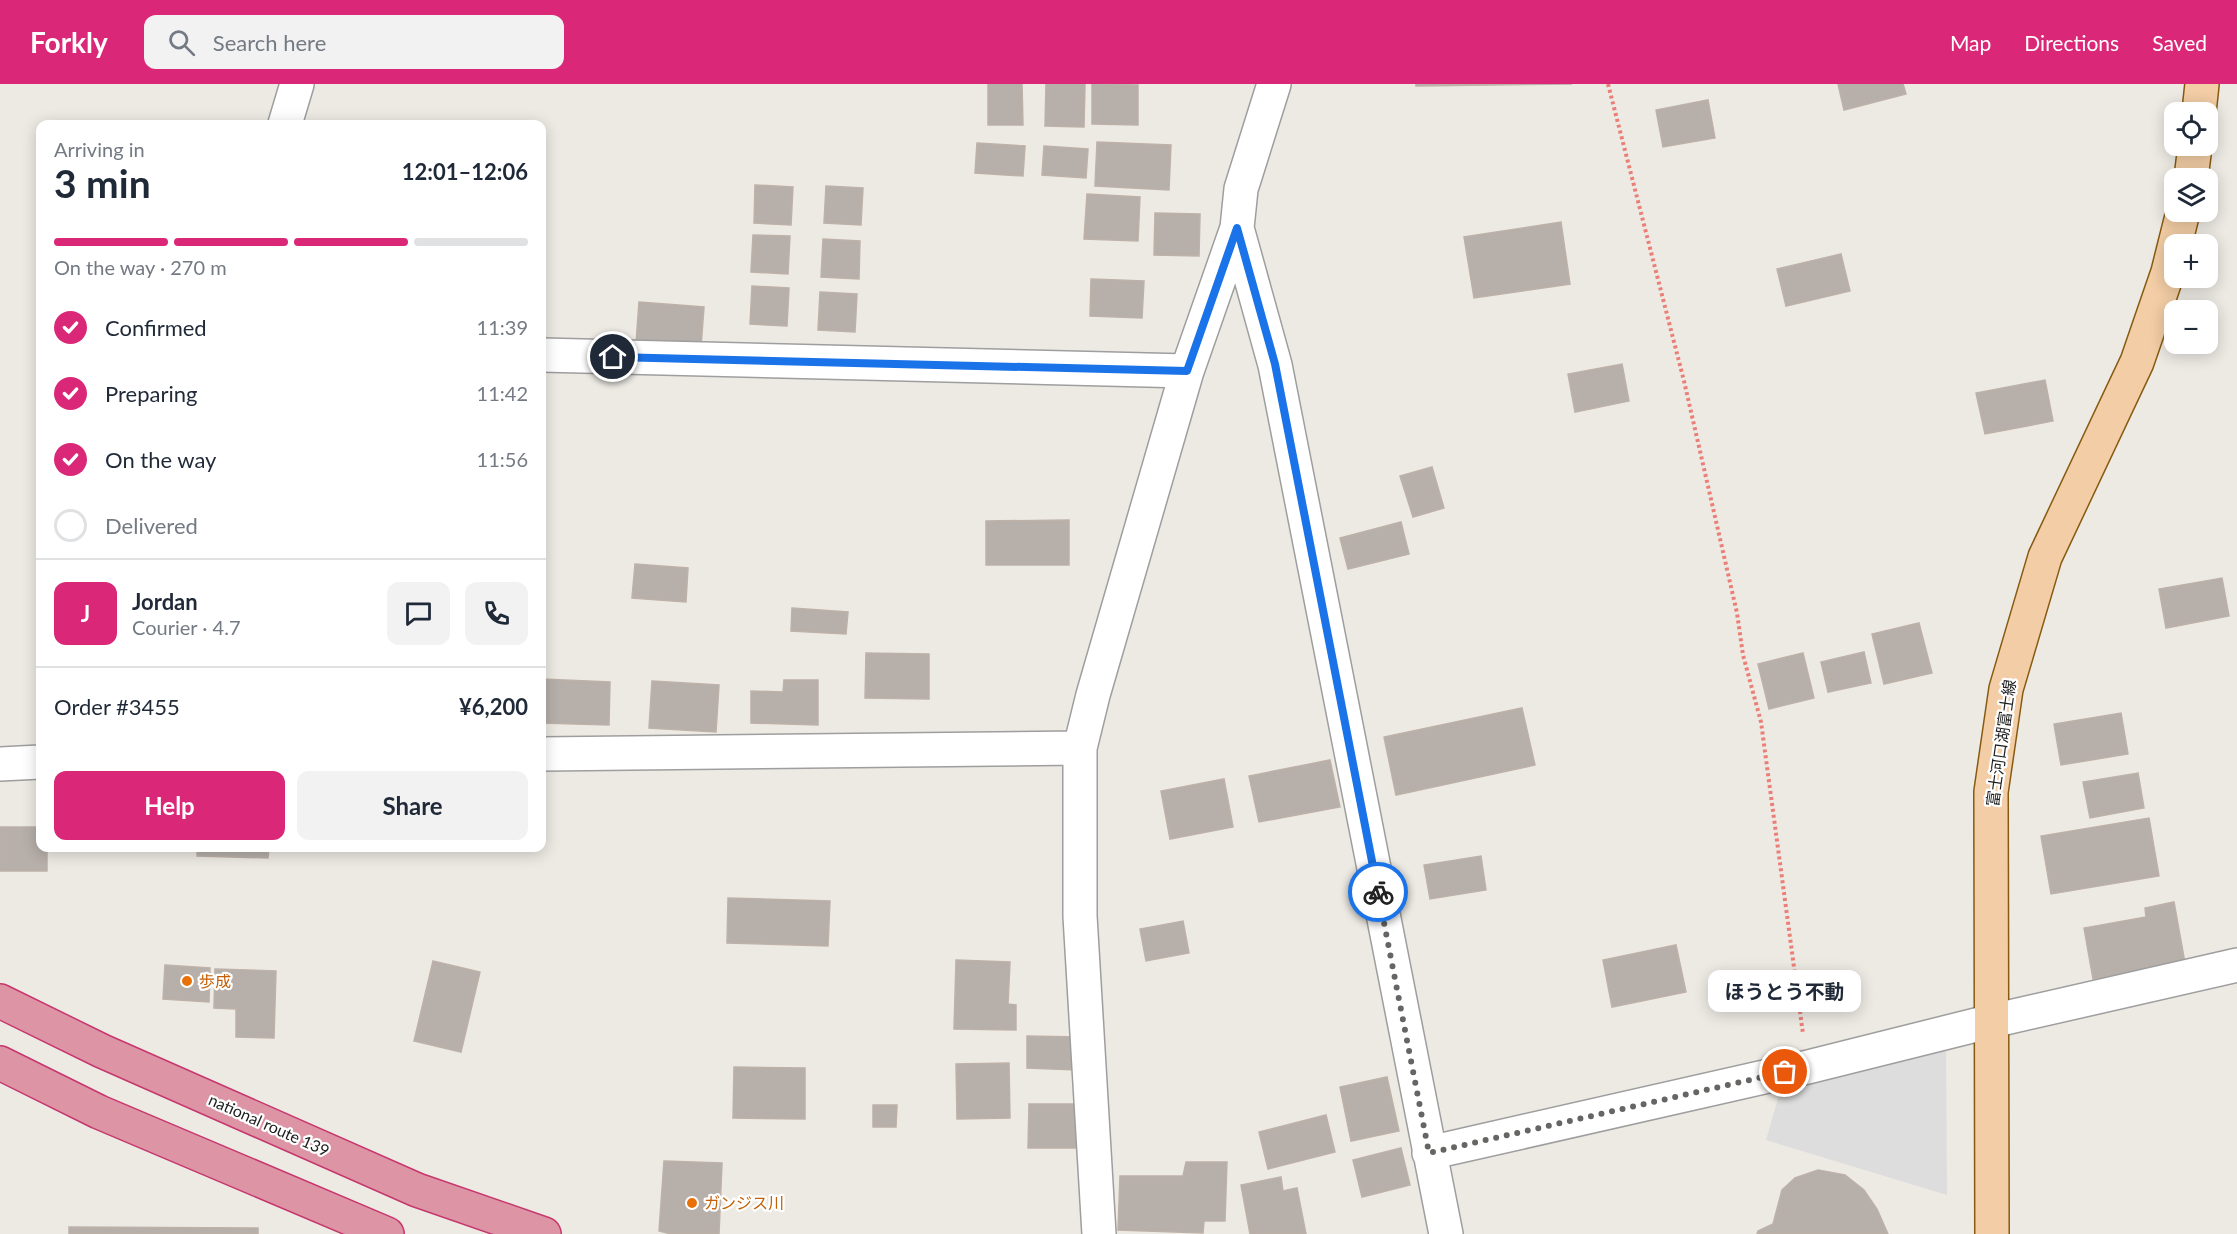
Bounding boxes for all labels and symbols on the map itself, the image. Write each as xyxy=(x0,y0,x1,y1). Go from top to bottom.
pin xyxy=(587,331,638,382)
street label: 富士河口湖富士線 xyxy=(1982,678,2019,808)
courier xyxy=(1348,862,1408,922)
callout: ほうとう不動 xyxy=(1708,970,1862,1012)
place label: 歩成 xyxy=(199,971,231,990)
marker: 歩成 xyxy=(180,974,194,988)
pin xyxy=(1759,1046,1810,1097)
street label: national route 139 xyxy=(206,1089,332,1160)
place label: ガンジス川 xyxy=(704,1193,784,1212)
marker: ガンジス川 xyxy=(685,1196,699,1210)

